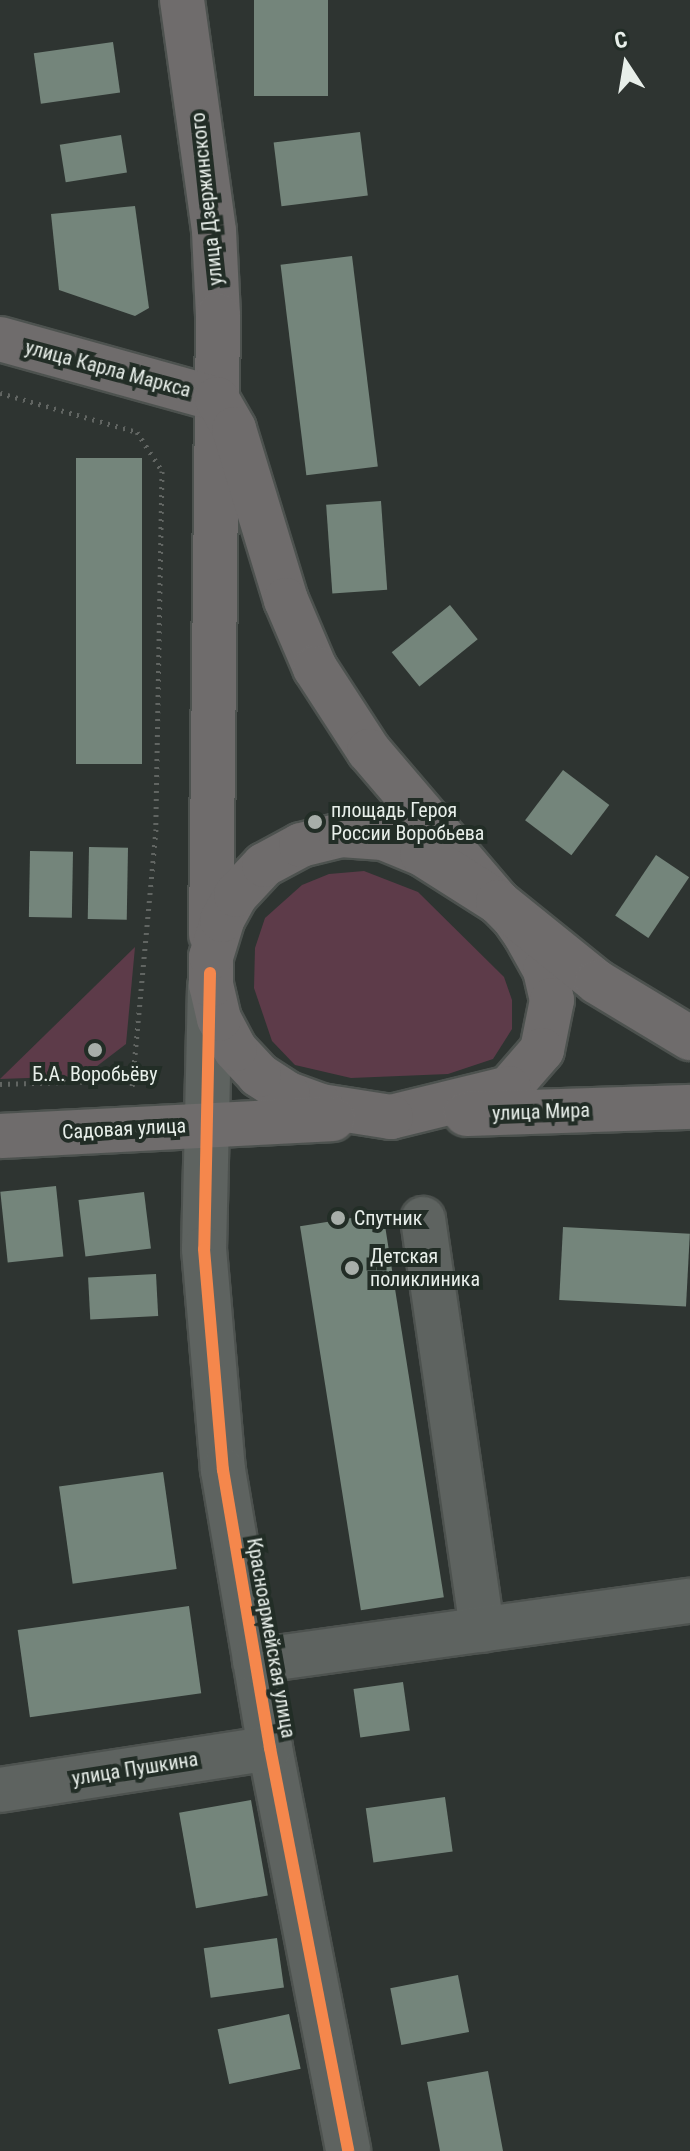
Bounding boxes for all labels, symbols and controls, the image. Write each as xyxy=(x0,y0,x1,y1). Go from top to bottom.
north arrow xyxy=(586,24,666,104)
text: С xyxy=(612,27,630,54)
street label: улица Дзержинского xyxy=(186,111,228,287)
street label: улица Карла Маркса xyxy=(22,335,194,403)
place label: площадь Героя России Воробьева xyxy=(331,798,484,845)
marker: площадь Героя России Воробьева xyxy=(306,813,324,831)
marker: Б.А. Воробьёву xyxy=(86,1041,104,1059)
place label: Б.А. Воробьёву xyxy=(32,1062,158,1086)
street label: улица Мира xyxy=(492,1098,590,1126)
street label: Садовая улица xyxy=(61,1114,187,1144)
place label: Спутник xyxy=(354,1206,422,1230)
marker: Спутник xyxy=(329,1209,347,1227)
place label: Детская поликлиника xyxy=(370,1244,480,1291)
marker: Детская поликлиника xyxy=(341,1257,363,1279)
street label: Красноармейская улица xyxy=(242,1536,300,1740)
street label: улица Пушкина xyxy=(70,1747,200,1791)

